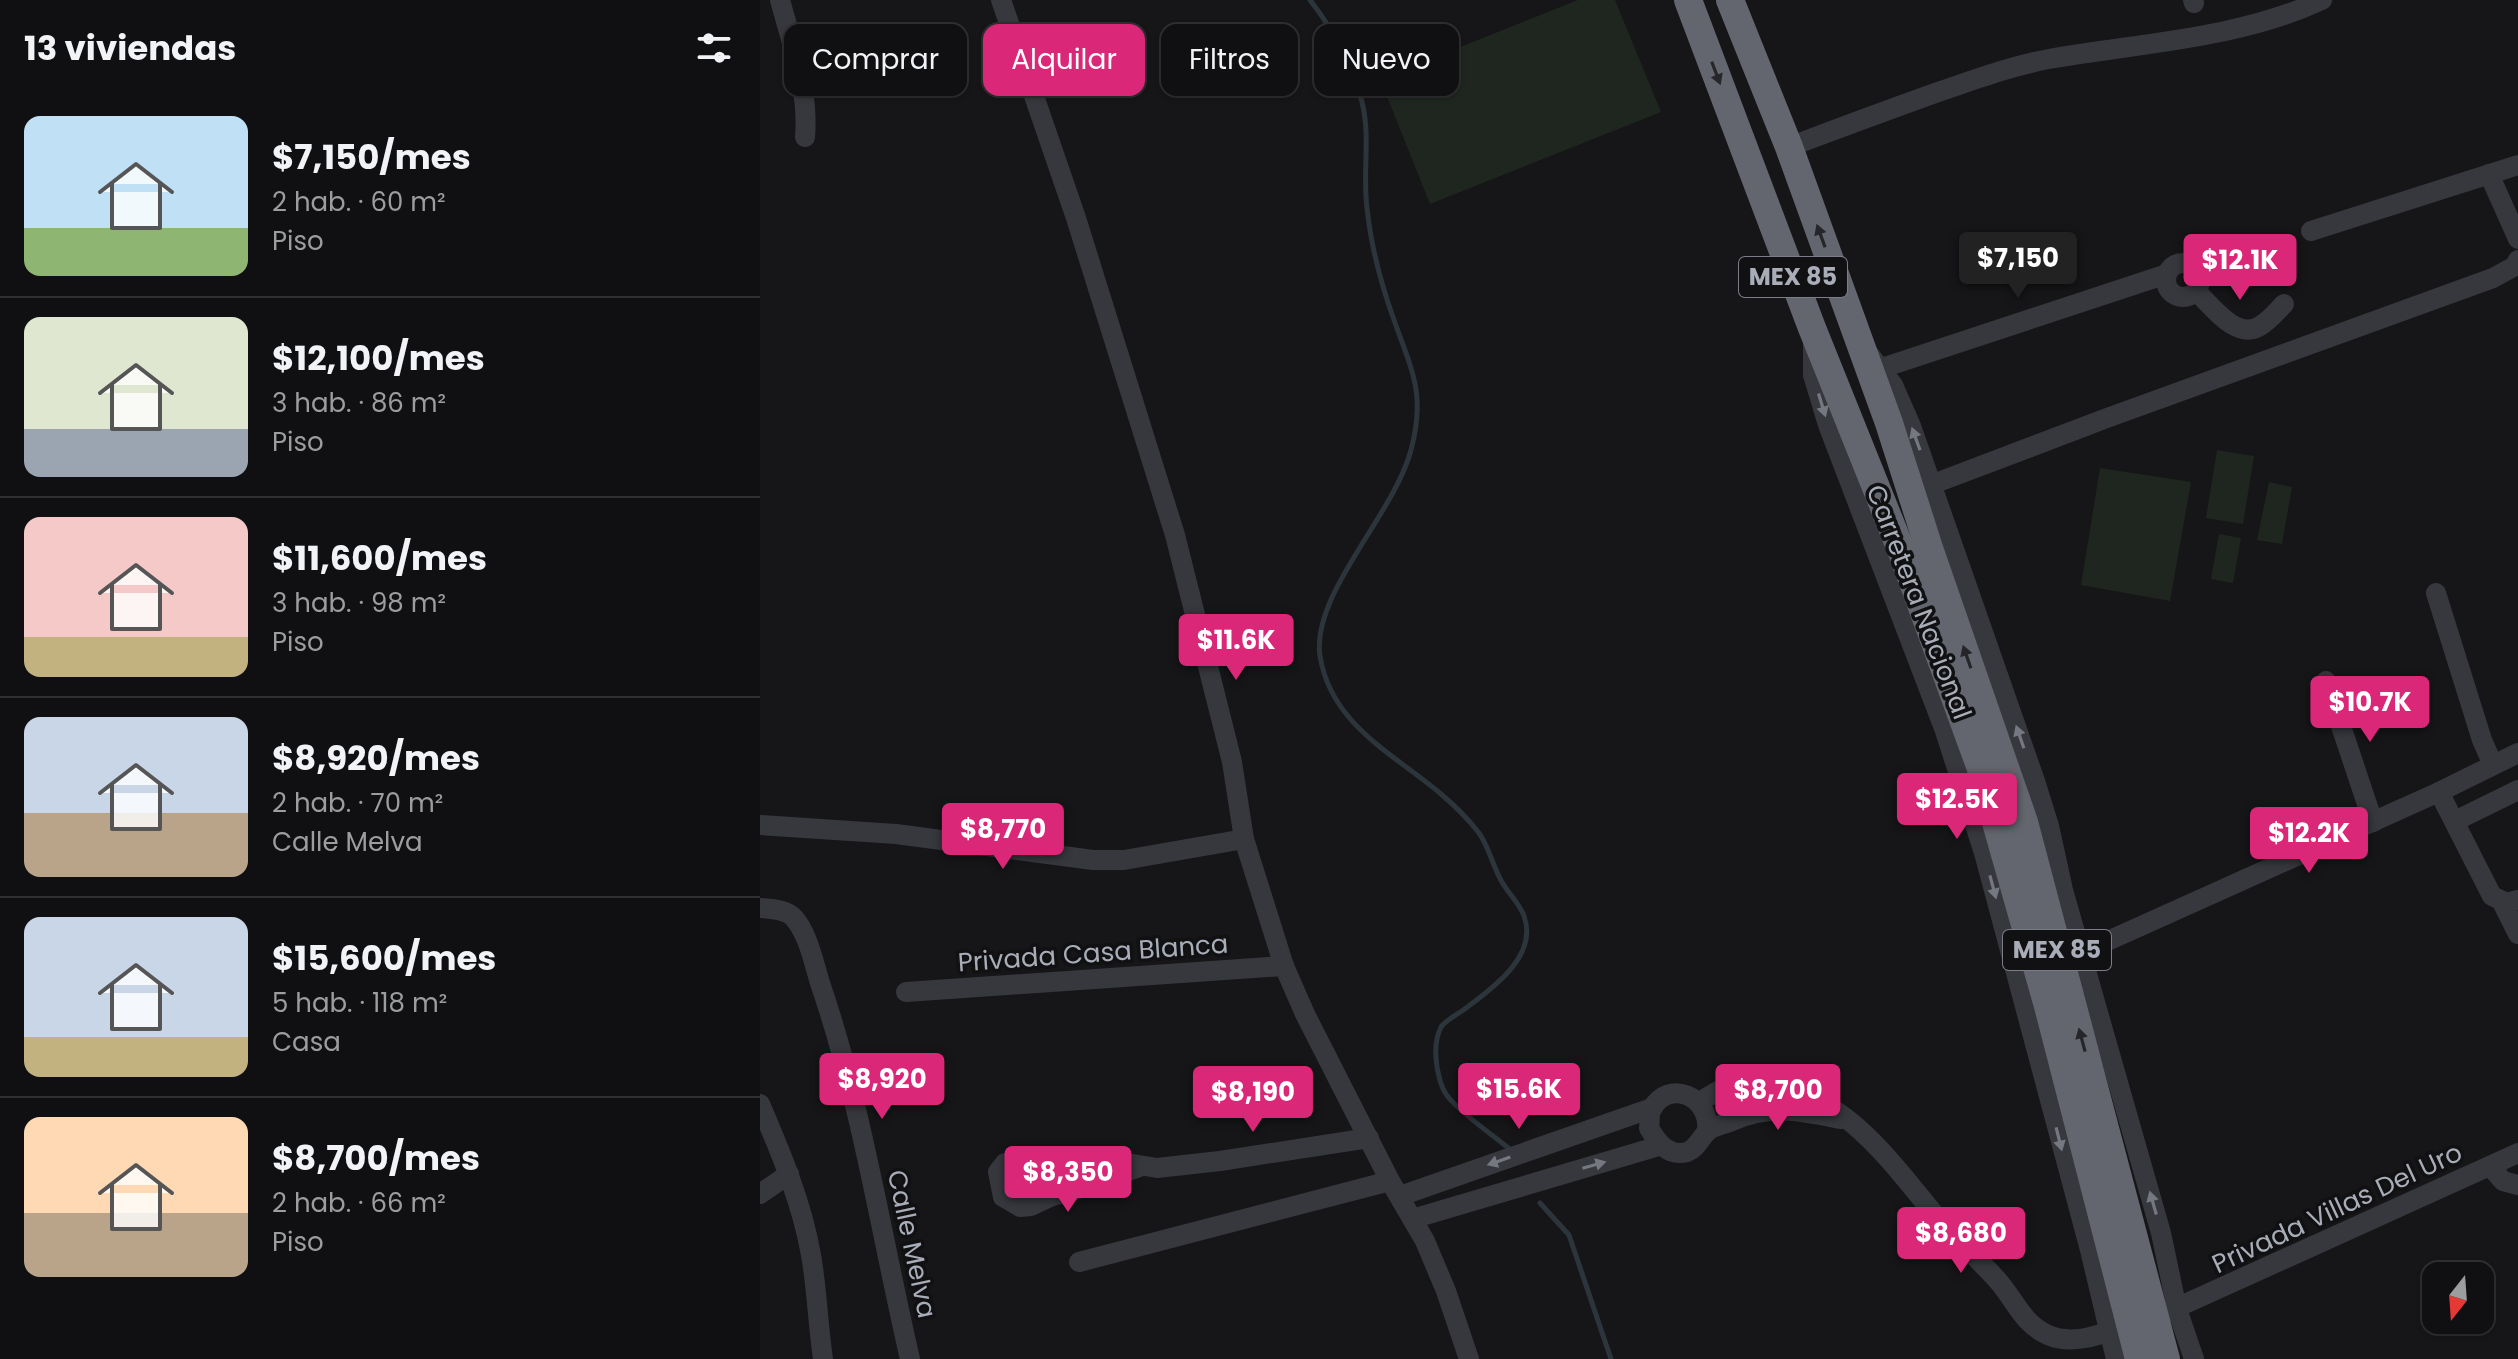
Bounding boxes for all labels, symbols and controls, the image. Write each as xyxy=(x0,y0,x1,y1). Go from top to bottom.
text: 13 viviendas xyxy=(24,24,236,72)
chip: Comprar xyxy=(784,24,967,96)
chip: Alquilar xyxy=(983,24,1145,96)
chip: Filtros xyxy=(1161,24,1298,96)
chip: Nuevo xyxy=(1314,24,1459,96)
icon: filters xyxy=(692,26,736,70)
one-way arrow xyxy=(1710,61,1723,85)
text: $7,150/mes xyxy=(272,133,471,181)
icon: home xyxy=(88,148,184,244)
text: 2 hab. · 60 m² xyxy=(272,184,446,220)
text: Piso xyxy=(272,223,324,259)
one-way arrow xyxy=(1815,224,1827,248)
pin: $7,150 xyxy=(1953,232,2083,300)
pin: $12.1K xyxy=(2175,234,2305,302)
text: $7,150 xyxy=(1977,240,2059,276)
text: $12.1K xyxy=(2202,242,2278,278)
road number: MEX 85 xyxy=(1739,257,1847,297)
text: $12,100/mes xyxy=(272,334,485,382)
icon: home xyxy=(88,349,184,445)
text: 3 hab. · 86 m² xyxy=(272,385,446,421)
one-way arrow xyxy=(1816,394,1829,418)
text: Piso xyxy=(272,424,324,460)
one-way arrow xyxy=(1909,427,1922,451)
street label: Carretera Nacional xyxy=(1858,480,1980,724)
text: $11,600/mes xyxy=(272,534,487,582)
icon: home xyxy=(88,549,184,645)
text: 3 hab. · 98 m² xyxy=(272,585,446,621)
pin: $11.6K xyxy=(1171,614,1301,682)
text: $11.6K xyxy=(1197,622,1275,658)
text: Piso xyxy=(272,624,324,660)
one-way arrow xyxy=(1960,645,1972,669)
pin: $10.7K xyxy=(2305,676,2435,744)
text: $10.7K xyxy=(2328,684,2412,720)
one-way arrow xyxy=(2014,725,2026,749)
text: $8,920/mes xyxy=(272,734,480,782)
icon: home xyxy=(88,749,184,845)
pin: $12.5K xyxy=(1892,773,2022,841)
text: $12.5K xyxy=(1915,781,1999,817)
text: 2 hab. · 70 m² xyxy=(272,785,443,821)
pin: $8,770 xyxy=(938,803,1068,871)
pin: $12.2K xyxy=(2244,807,2374,875)
text: $8,770 xyxy=(960,811,1046,847)
text: $12.2K xyxy=(2268,815,2350,851)
text: Calle Melva xyxy=(272,824,423,860)
one-way arrow xyxy=(1988,875,2000,900)
street label: Privada Casa Blanca xyxy=(957,926,1229,980)
road number: MEX 85 xyxy=(2003,930,2111,970)
text: $15,600/mes xyxy=(272,934,496,982)
icon: home xyxy=(88,949,184,1045)
text: 5 hab. · 118 m² xyxy=(272,985,447,1021)
text: Casa xyxy=(272,1024,341,1060)
one-way arrow xyxy=(2075,1027,2087,1052)
pin: $8,920 xyxy=(817,1053,947,1121)
text: $8,920 xyxy=(837,1061,927,1097)
pin: $15.6K xyxy=(1454,1063,1584,1131)
pin: $8,700 xyxy=(1713,1064,1843,1132)
pin: $8,190 xyxy=(1188,1066,1318,1134)
text: $15.6K xyxy=(1476,1071,1562,1107)
text: $8,700 xyxy=(1733,1072,1823,1108)
text: $8,190 xyxy=(1211,1074,1295,1110)
one-way arrow xyxy=(2054,1126,2066,1151)
text: $8,700/mes xyxy=(272,1134,480,1182)
street label: Privada Villas Del Uro xyxy=(2206,1134,2468,1282)
pin: $8,350 xyxy=(1003,1146,1133,1214)
icon: home xyxy=(88,1149,184,1245)
text: $8,350 xyxy=(1022,1154,1114,1190)
one-way arrow xyxy=(1487,1156,1511,1168)
one-way arrow xyxy=(1583,1158,1607,1171)
street label: Calle Melva xyxy=(879,1167,945,1321)
text: 2 hab. · 66 m² xyxy=(272,1185,446,1221)
one-way arrow xyxy=(2146,1190,2159,1214)
pin: $8,680 xyxy=(1896,1207,2026,1275)
text: $8,680 xyxy=(1915,1215,2007,1251)
text: Piso xyxy=(272,1224,324,1260)
north arrow xyxy=(2422,1262,2494,1334)
map controls xyxy=(2422,1262,2494,1334)

